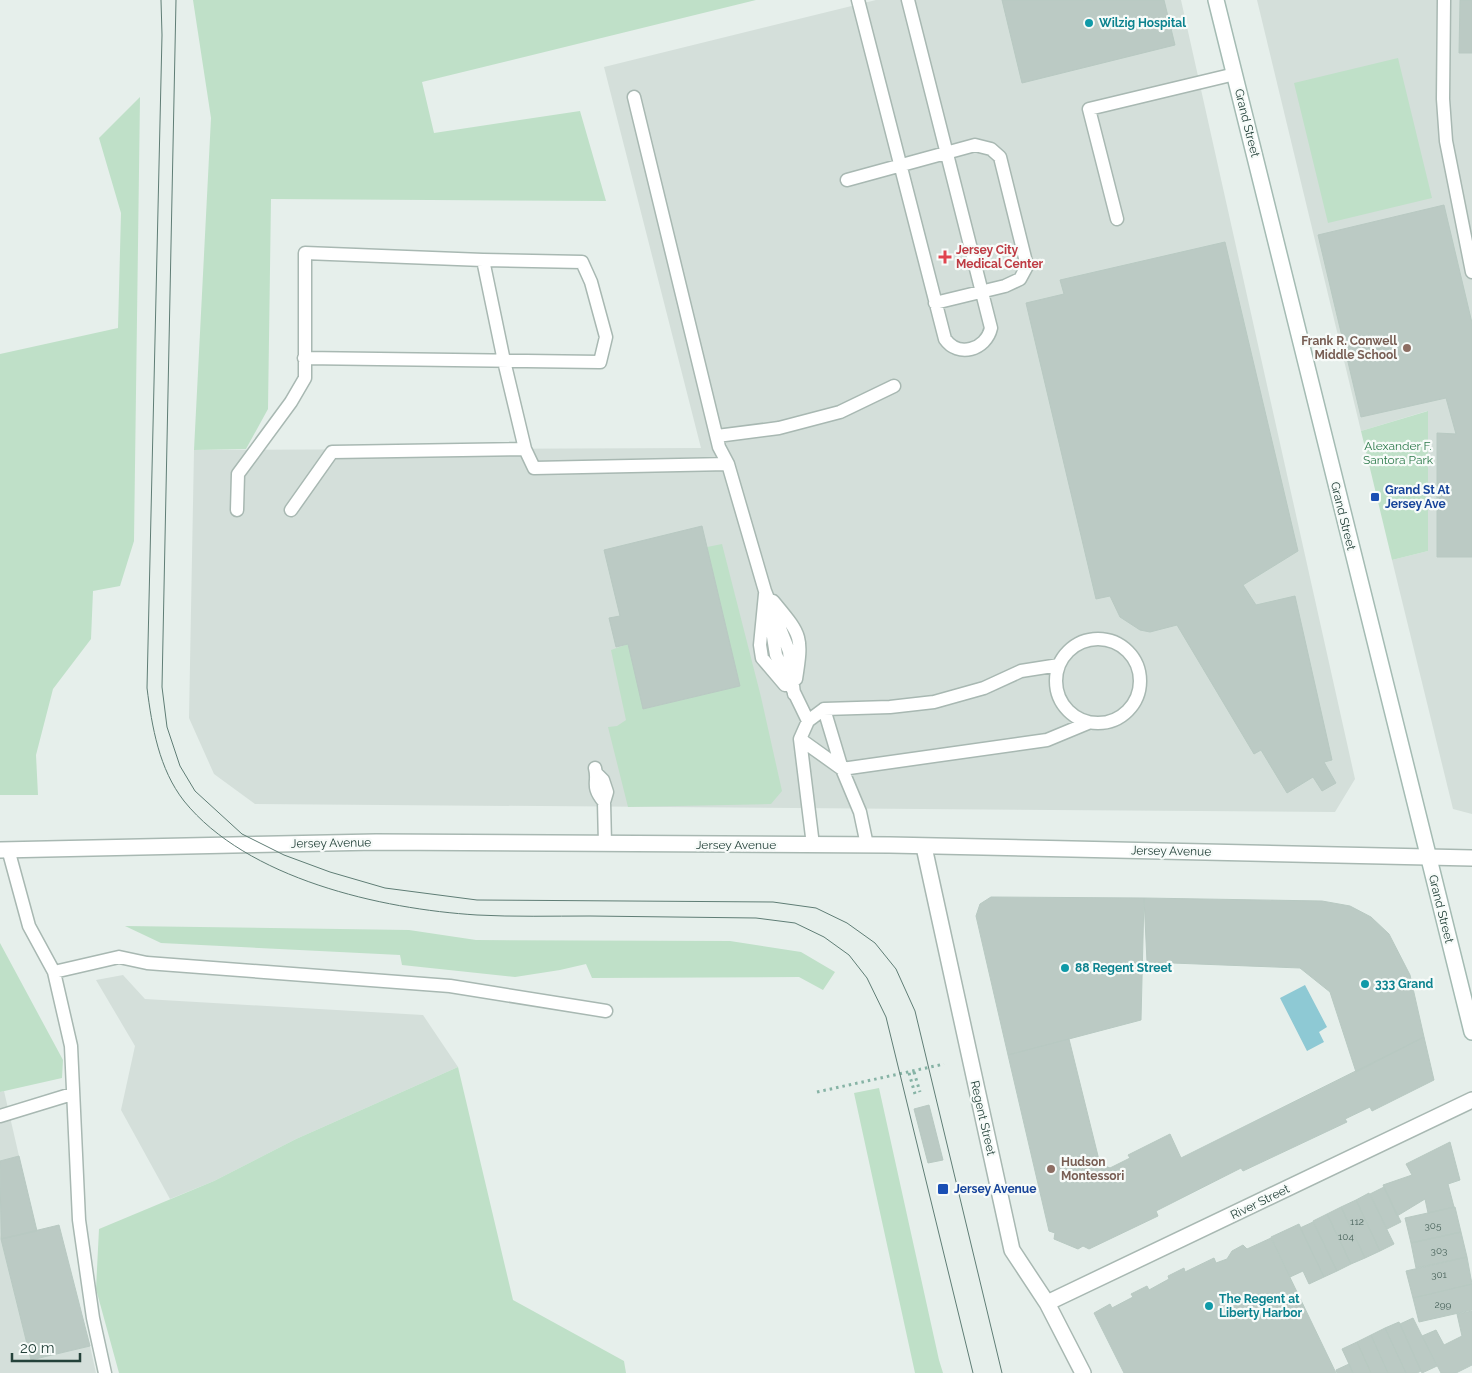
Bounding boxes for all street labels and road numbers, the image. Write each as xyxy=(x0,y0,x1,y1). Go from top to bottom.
street label: Grand Street xyxy=(1232,87,1262,159)
street label: Grand Street xyxy=(1328,480,1358,552)
street label: Jersey Avenue xyxy=(291,835,371,851)
street label: Jersey Avenue xyxy=(696,838,776,852)
street label: Jersey Avenue xyxy=(1131,843,1211,859)
street label: Grand Street xyxy=(1426,873,1456,945)
street label: Regent Street xyxy=(968,1079,998,1157)
street label: River Street xyxy=(1228,1182,1292,1222)

